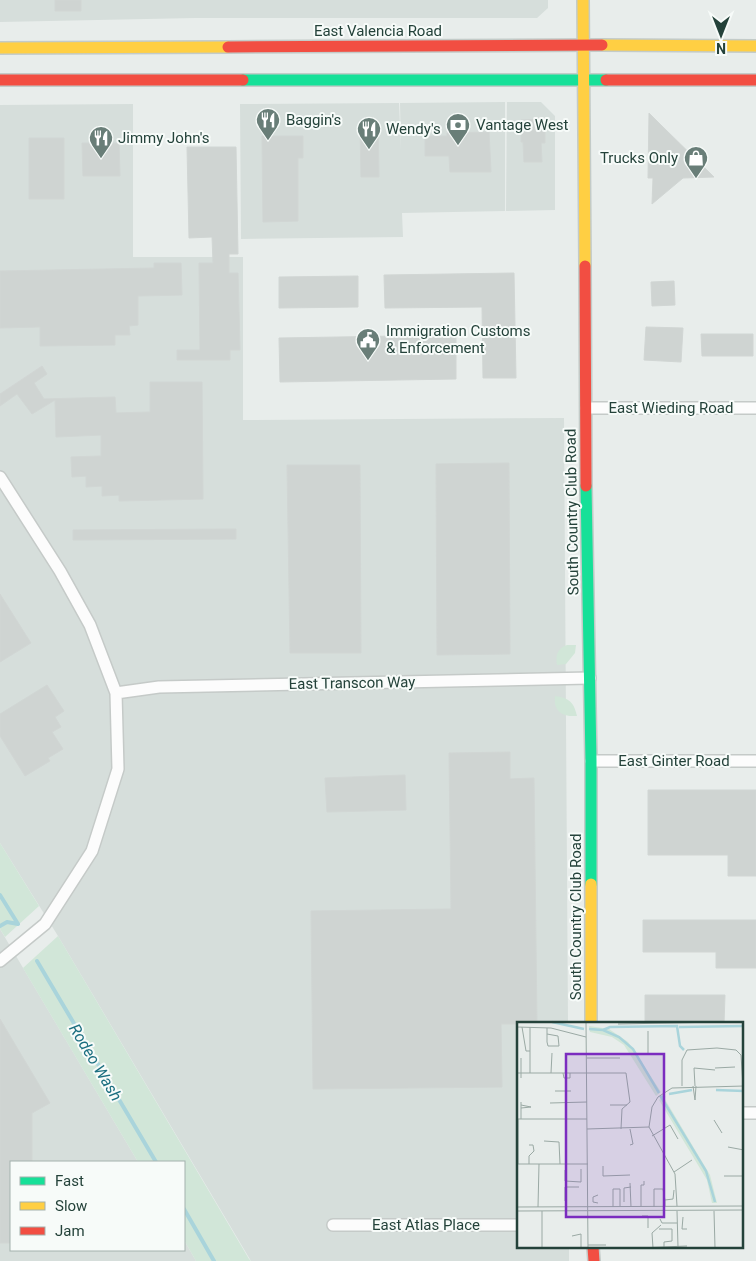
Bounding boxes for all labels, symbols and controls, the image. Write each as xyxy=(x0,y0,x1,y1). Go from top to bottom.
north arrow xyxy=(696,10,746,60)
street label: East Valencia Road xyxy=(314,22,442,40)
text: N xyxy=(716,40,726,56)
restaurant icon: Baggin's xyxy=(255,107,281,141)
place label: Baggin's xyxy=(286,111,341,129)
bank icon: Vantage West xyxy=(445,112,471,146)
restaurant icon: Wendy's xyxy=(356,116,382,150)
place label: Vantage West xyxy=(476,116,569,134)
place label: Wendy's xyxy=(386,120,441,138)
restaurant icon: Jimmy John's xyxy=(88,125,114,159)
place label: Jimmy John's xyxy=(118,129,209,147)
shop icon: Trucks Only xyxy=(683,145,709,179)
place label: Trucks Only xyxy=(600,149,678,167)
place label: Immigration Customs & Enforcement xyxy=(386,322,531,357)
public building icon: Immigration Customs & Enforcement xyxy=(355,327,381,361)
street label: East Wieding Road xyxy=(609,399,733,417)
street label: South Country Club Road xyxy=(562,429,582,595)
street label: East Transcon Way xyxy=(288,673,416,693)
street label: East Ginter Road xyxy=(618,752,730,770)
street label: South Country Club Road xyxy=(567,834,585,1000)
water label: Rodeo Wash xyxy=(65,1020,126,1104)
inset map xyxy=(517,1022,744,1248)
legend xyxy=(10,1161,185,1251)
text: Fast xyxy=(55,1172,84,1190)
text: Slow xyxy=(55,1197,87,1215)
street label: East Atlas Place xyxy=(372,1216,480,1234)
text: Jam xyxy=(55,1222,85,1240)

